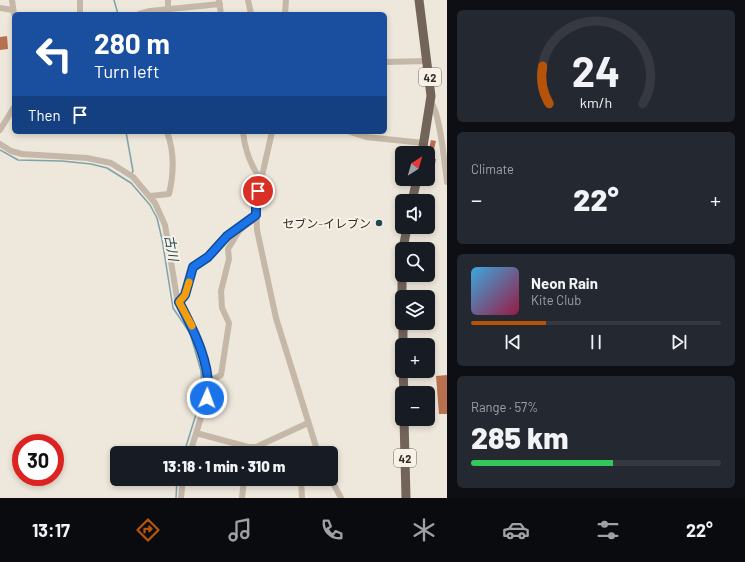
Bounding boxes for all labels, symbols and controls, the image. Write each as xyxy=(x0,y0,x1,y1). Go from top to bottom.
text: 280 m xyxy=(94,26,170,60)
icon: left xyxy=(28,28,80,80)
text: 24 xyxy=(572,45,620,95)
text: Turn left xyxy=(94,60,160,82)
road number: 42 xyxy=(419,68,441,86)
text: km/h xyxy=(580,94,612,111)
icon: arrive xyxy=(69,104,91,126)
text: Then xyxy=(28,106,61,124)
north arrow xyxy=(395,146,435,186)
map controls xyxy=(395,146,435,426)
text: Climate xyxy=(471,161,514,177)
pin xyxy=(241,174,275,208)
icon: arrive xyxy=(247,180,269,202)
text: 22° xyxy=(573,181,619,217)
text: − xyxy=(471,186,482,212)
text: + xyxy=(710,186,721,212)
button: sound xyxy=(395,194,435,234)
place label: セブン-イレブン xyxy=(282,216,371,230)
marker: セブン-イレブン xyxy=(374,218,384,228)
water label: 古川 xyxy=(162,234,182,264)
button: search xyxy=(395,242,435,282)
text: Neon Rain xyxy=(531,274,598,292)
button: layers xyxy=(395,290,435,330)
text: Kite Club xyxy=(531,292,581,308)
icon: previous xyxy=(502,331,524,353)
icon: pause xyxy=(585,331,607,353)
icon: next xyxy=(668,331,690,353)
button: + xyxy=(395,338,435,378)
position arrow xyxy=(186,377,228,419)
button: − xyxy=(395,386,435,426)
text: Range · 57% xyxy=(471,399,538,415)
text: 285 km xyxy=(471,419,568,455)
speed limit sign: 30 xyxy=(12,434,64,486)
road number: 42 xyxy=(394,449,416,467)
text: 13:18 · 1 min · 310 m xyxy=(163,457,285,475)
icon: directions xyxy=(134,516,162,544)
icon: music xyxy=(226,516,254,544)
icon: phone xyxy=(318,516,346,544)
icon: climate xyxy=(410,516,438,544)
icon: car xyxy=(502,516,530,544)
icon: filters xyxy=(594,516,622,544)
text: 13:17 xyxy=(32,519,70,541)
text: 22° xyxy=(686,519,713,541)

